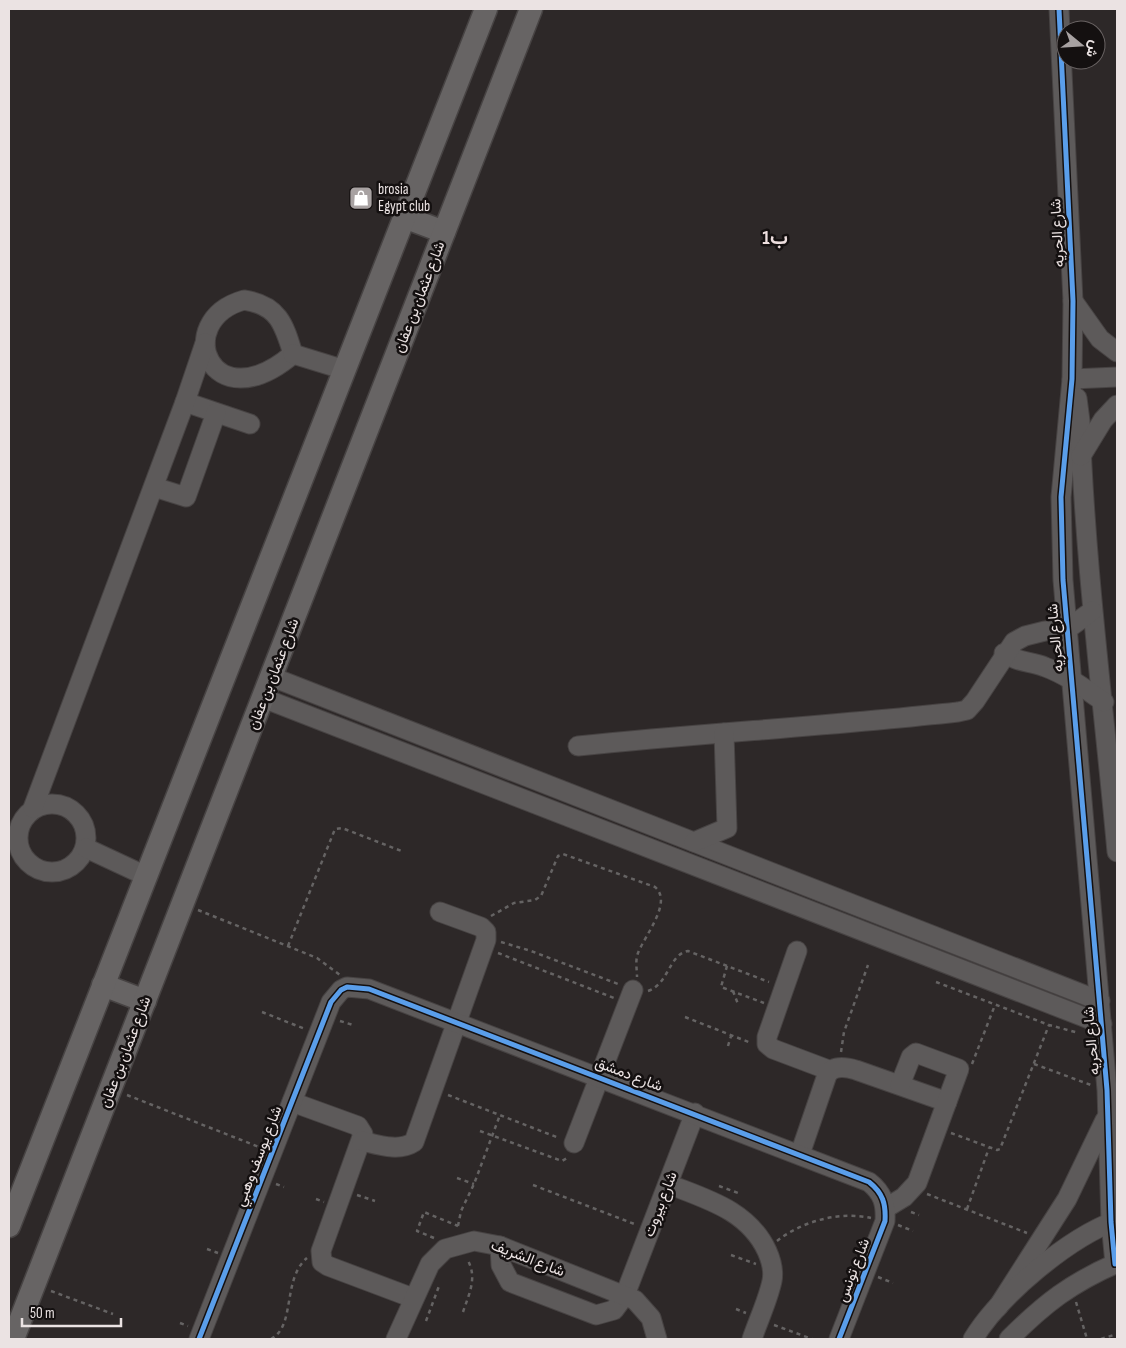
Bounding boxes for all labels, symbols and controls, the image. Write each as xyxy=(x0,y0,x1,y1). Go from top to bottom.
north arrow xyxy=(1056,20,1106,70)
text: ش xyxy=(1082,38,1104,60)
place label: brosia Egypt club xyxy=(378,180,430,216)
shop icon: brosia Egypt club xyxy=(348,185,374,211)
street label: شارع الحريه xyxy=(1046,198,1070,268)
district label: ب1 xyxy=(762,226,788,250)
street label: شارع عثمان بن عفان xyxy=(389,239,450,356)
street label: شارع الحريه xyxy=(1043,603,1069,673)
street label: شارع عثمان بن عفان xyxy=(243,616,304,733)
street label: شارع عثمان بن عفان xyxy=(95,994,156,1111)
street label: شارع الحريه xyxy=(1079,1006,1105,1076)
street label: شارع دمشق xyxy=(592,1053,665,1097)
street label: شارع يوسف وهبي xyxy=(231,1103,289,1210)
street label: شارع بيروت xyxy=(639,1169,683,1240)
street label: شارع الشريف xyxy=(488,1236,568,1282)
street label: شارع تونس xyxy=(833,1236,875,1305)
scale bar xyxy=(22,1296,121,1328)
text: 50 m xyxy=(30,1304,55,1323)

